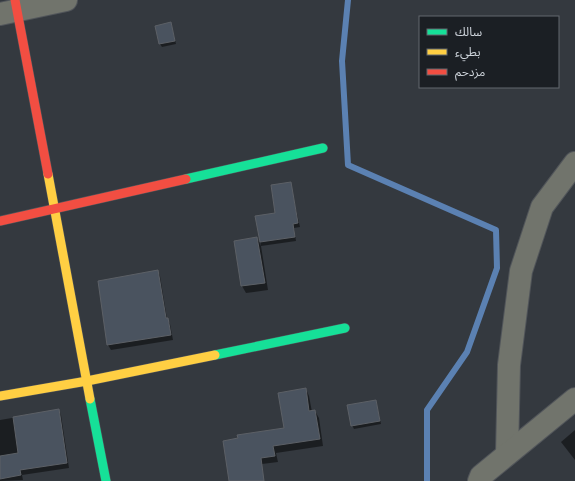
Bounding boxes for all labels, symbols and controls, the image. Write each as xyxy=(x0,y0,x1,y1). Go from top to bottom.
legend xyxy=(419,16,559,88)
text: سالك xyxy=(455,25,482,38)
text: بطيء xyxy=(455,45,481,62)
text: مزدحم xyxy=(455,65,485,81)

